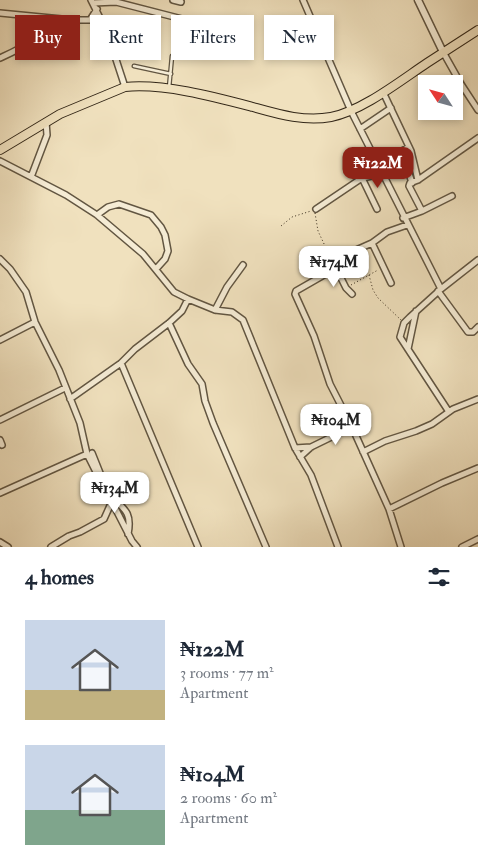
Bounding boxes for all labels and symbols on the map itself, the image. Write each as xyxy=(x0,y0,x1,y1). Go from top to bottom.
north arrow xyxy=(418,75,462,120)
pin: ₦122M xyxy=(343,146,413,189)
pin: ₦174M xyxy=(299,246,369,288)
pin: ₦104M xyxy=(301,404,371,446)
pin: ₦134M xyxy=(80,472,150,514)

